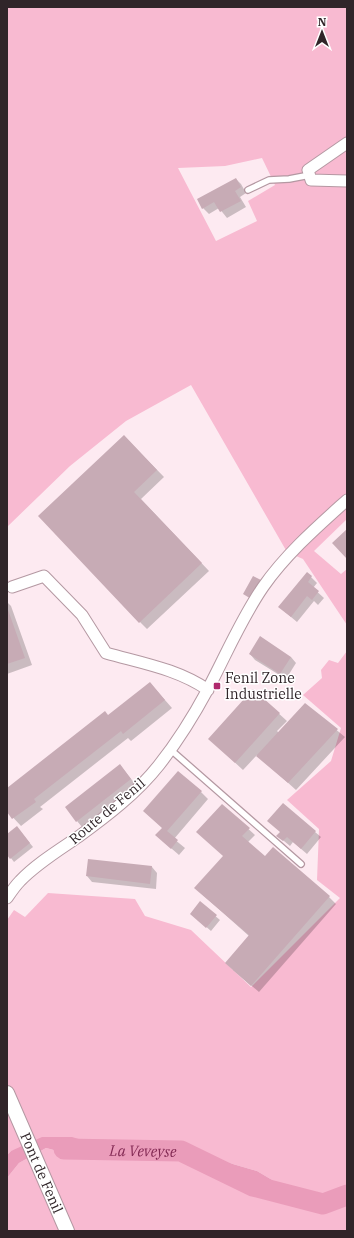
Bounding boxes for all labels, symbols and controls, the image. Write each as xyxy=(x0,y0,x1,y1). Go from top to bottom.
north arrow xyxy=(302,12,342,52)
text: N xyxy=(318,15,327,29)
place label: Fenil Zone Industrielle xyxy=(225,669,302,703)
marker: Fenil Zone Industrielle xyxy=(212,681,222,691)
street label: Route de Fenil xyxy=(65,774,149,848)
street label: Pont de Fenil xyxy=(16,1130,67,1216)
water label: La Veveyse xyxy=(108,1140,177,1160)

